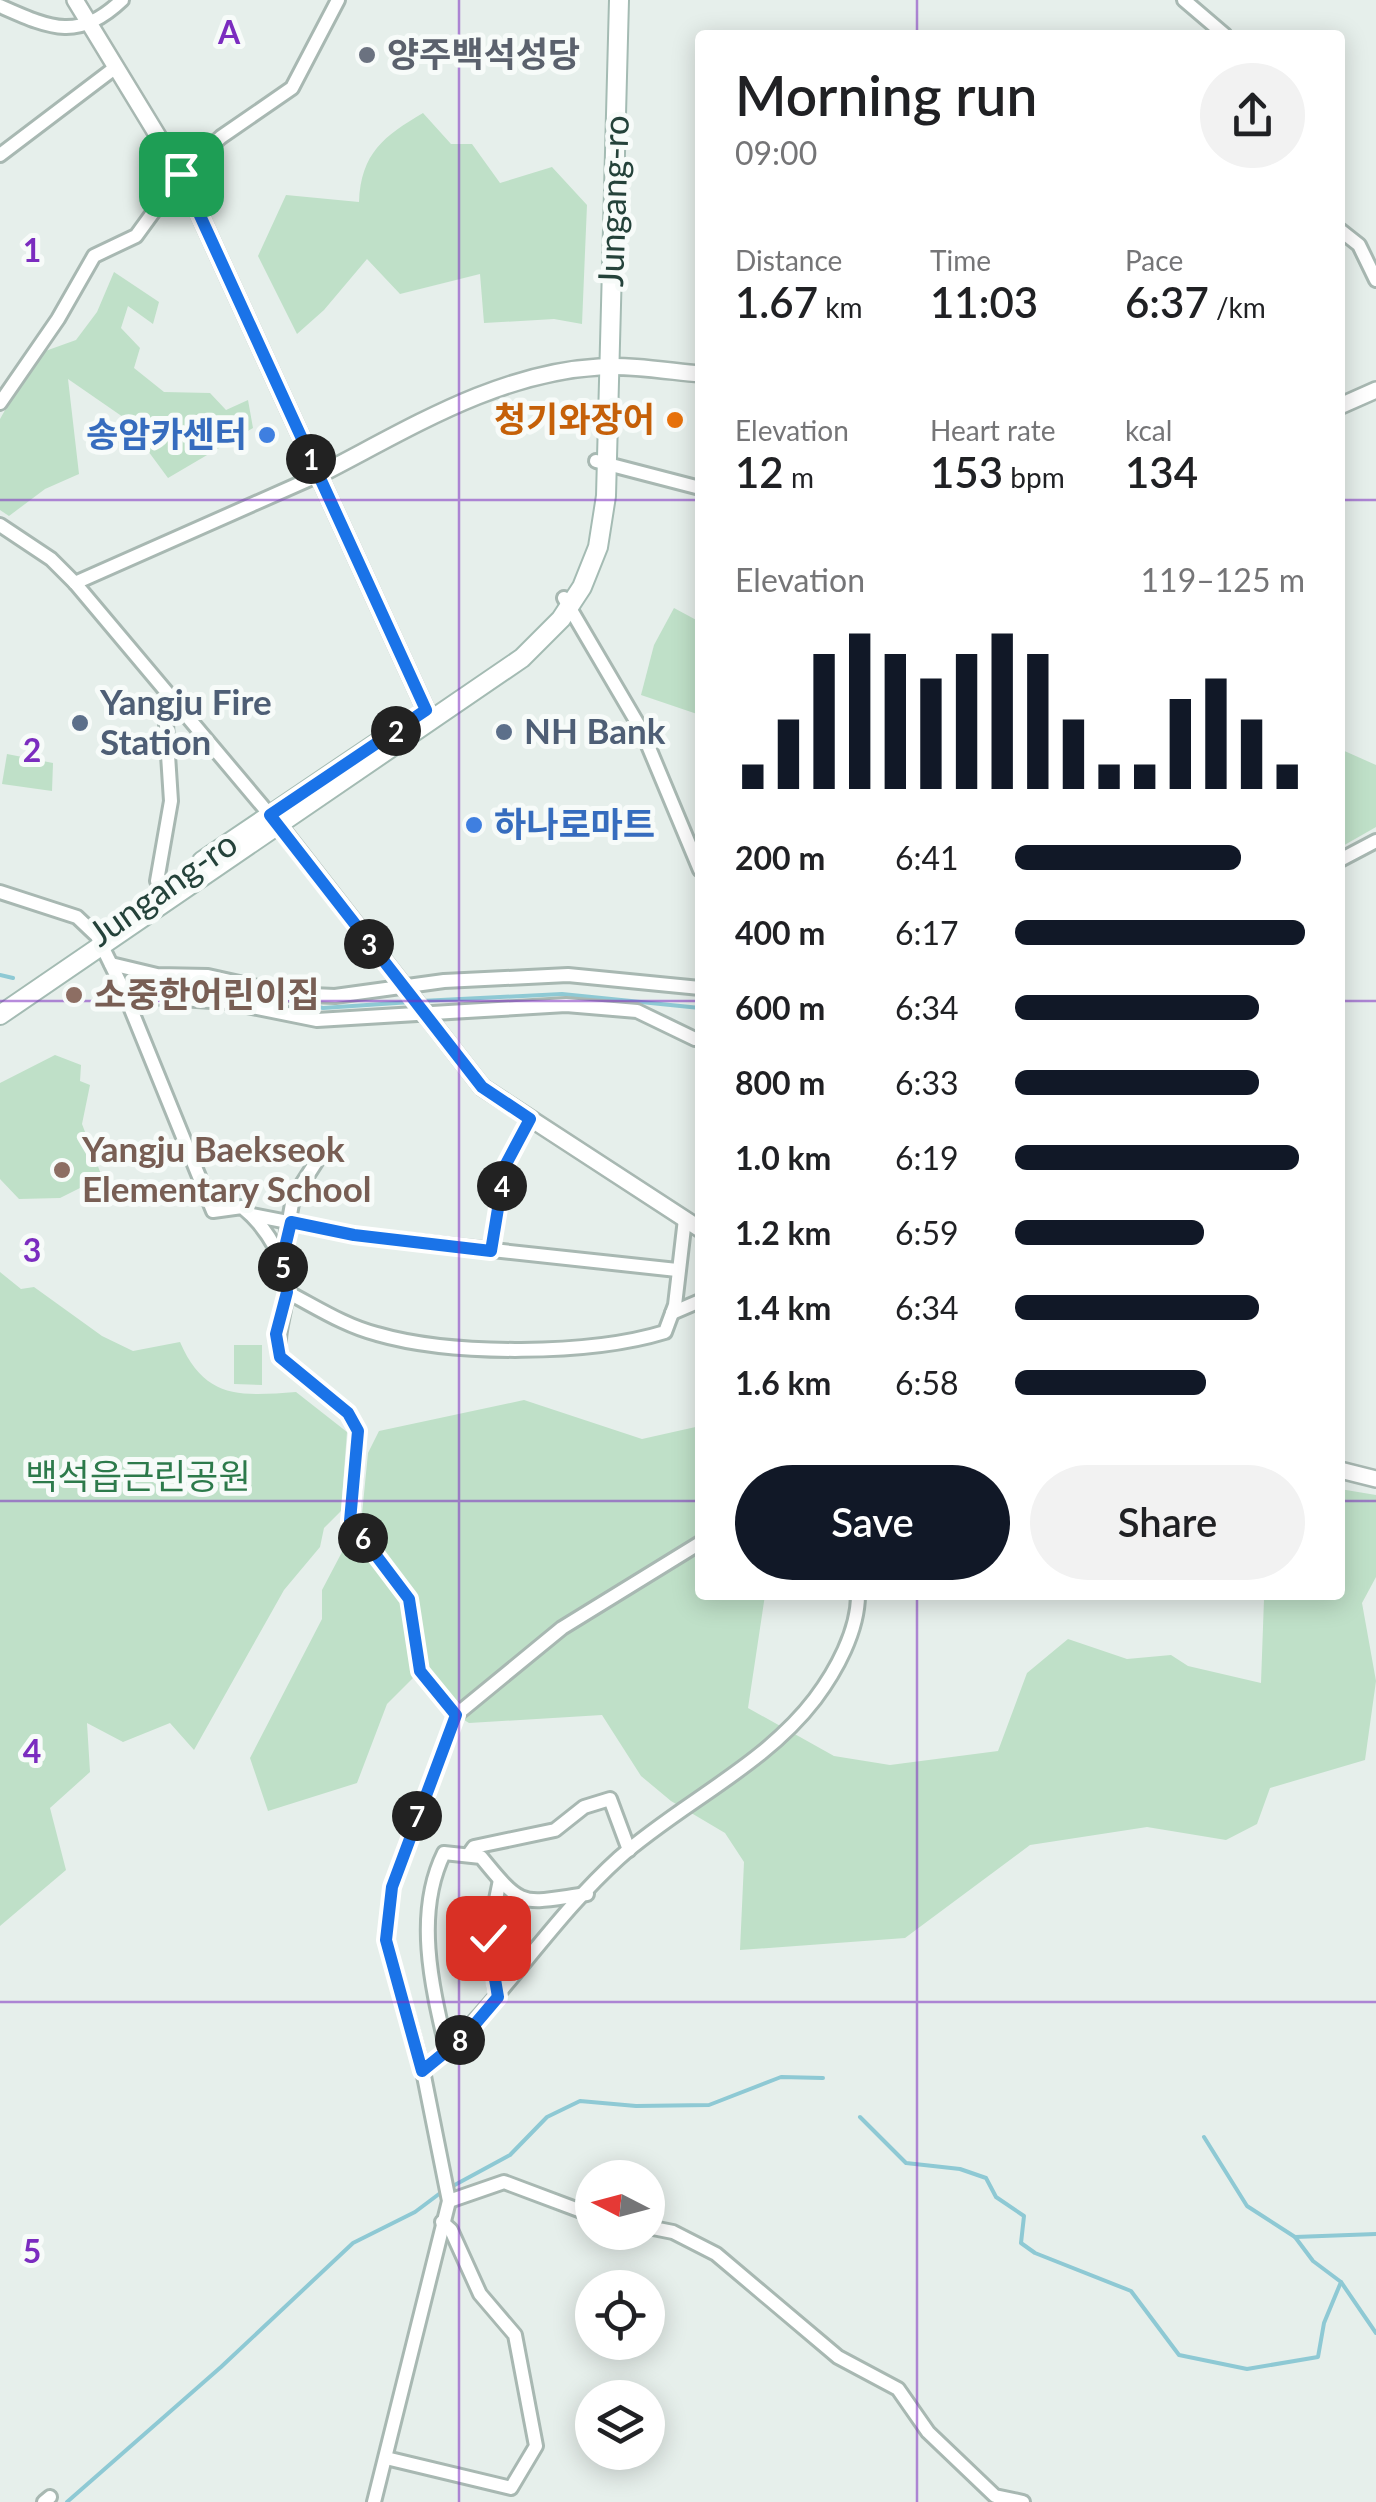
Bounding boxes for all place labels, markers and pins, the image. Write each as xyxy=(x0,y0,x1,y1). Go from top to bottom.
place label: 양주백석성당 xyxy=(387,32,580,74)
marker: 양주백석성당 xyxy=(356,44,378,66)
pin xyxy=(139,132,224,217)
place label: 청기와장어 xyxy=(494,397,655,439)
marker: 청기와장어 xyxy=(664,409,686,431)
place label: 송암카센터 xyxy=(86,412,247,454)
marker: 송암카센터 xyxy=(256,424,278,446)
pin: 1 xyxy=(286,434,336,484)
place label: Yangju Fire Station xyxy=(99,680,272,762)
pin: 2 xyxy=(371,706,421,756)
place label: NH Bank xyxy=(524,709,666,751)
marker: Yangju Fire Station xyxy=(69,712,91,734)
marker: NH Bank xyxy=(493,721,515,743)
place label: 하나로마트 xyxy=(494,802,655,844)
marker: 하나로마트 xyxy=(463,814,485,836)
pin: 3 xyxy=(344,919,394,969)
place label: 소중한어린이집 xyxy=(94,972,319,1014)
marker: 소중한어린이집 xyxy=(63,984,85,1006)
place label: Yangju Baekseok Elementary School xyxy=(81,1127,372,1209)
marker: Yangju Baekseok Elementary School xyxy=(51,1159,73,1181)
pin: 4 xyxy=(477,1161,527,1211)
pin: 5 xyxy=(258,1242,308,1292)
pin: 6 xyxy=(338,1513,388,1563)
pin: 7 xyxy=(392,1791,442,1841)
pin xyxy=(446,1896,531,1981)
pin: 8 xyxy=(435,2015,485,2065)

